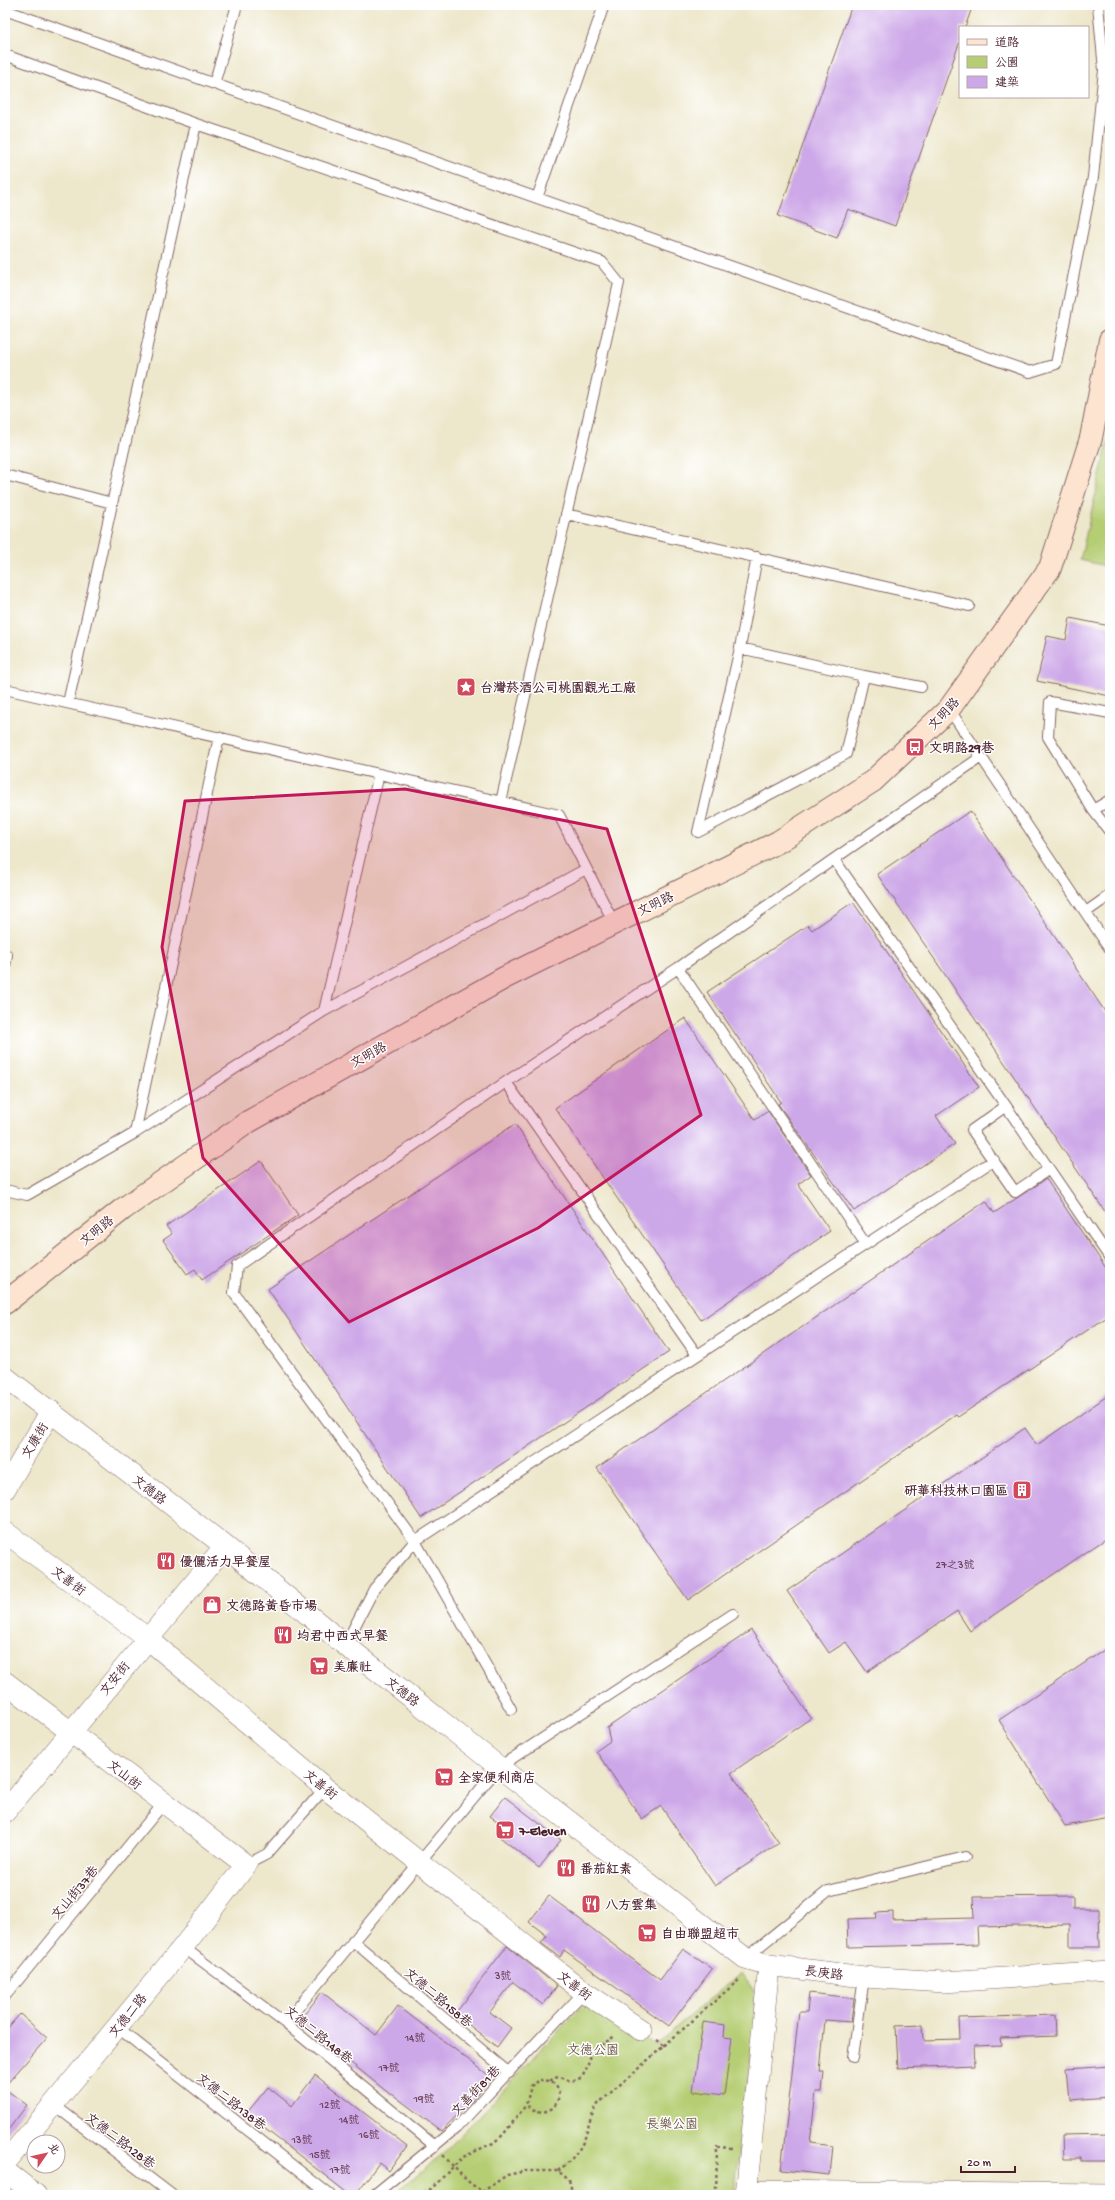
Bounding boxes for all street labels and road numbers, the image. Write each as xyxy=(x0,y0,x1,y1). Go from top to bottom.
street label: 文明路 xyxy=(925,695,964,734)
street label: 文明路 xyxy=(635,889,677,921)
street label: 文明路 xyxy=(348,1039,390,1072)
street label: 文明路 xyxy=(77,1213,117,1250)
street label: 文康街 xyxy=(19,1420,53,1462)
street label: 文德路 xyxy=(128,1471,170,1509)
street label: 文善街 xyxy=(47,1563,88,1600)
street label: 文安街 xyxy=(97,1659,134,1699)
street label: 文德路 xyxy=(381,1673,423,1711)
street label: 文山街 xyxy=(103,1757,144,1794)
street label: 文善街 xyxy=(300,1767,340,1804)
street label: 文山街37巷 xyxy=(48,1863,103,1924)
street label: 長庚路 xyxy=(803,1964,844,1984)
street label: 文德二路158巷 xyxy=(400,1965,476,2032)
street label: 文善街 xyxy=(553,1968,594,2005)
street label: 文德二路 xyxy=(105,1990,151,2042)
street label: 文德二路148巷 xyxy=(280,2002,356,2068)
street label: 文善街81巷 xyxy=(448,2063,505,2120)
street label: 文德二路138巷 xyxy=(193,2070,269,2135)
street label: 文德二路128巷 xyxy=(82,2109,159,2173)

